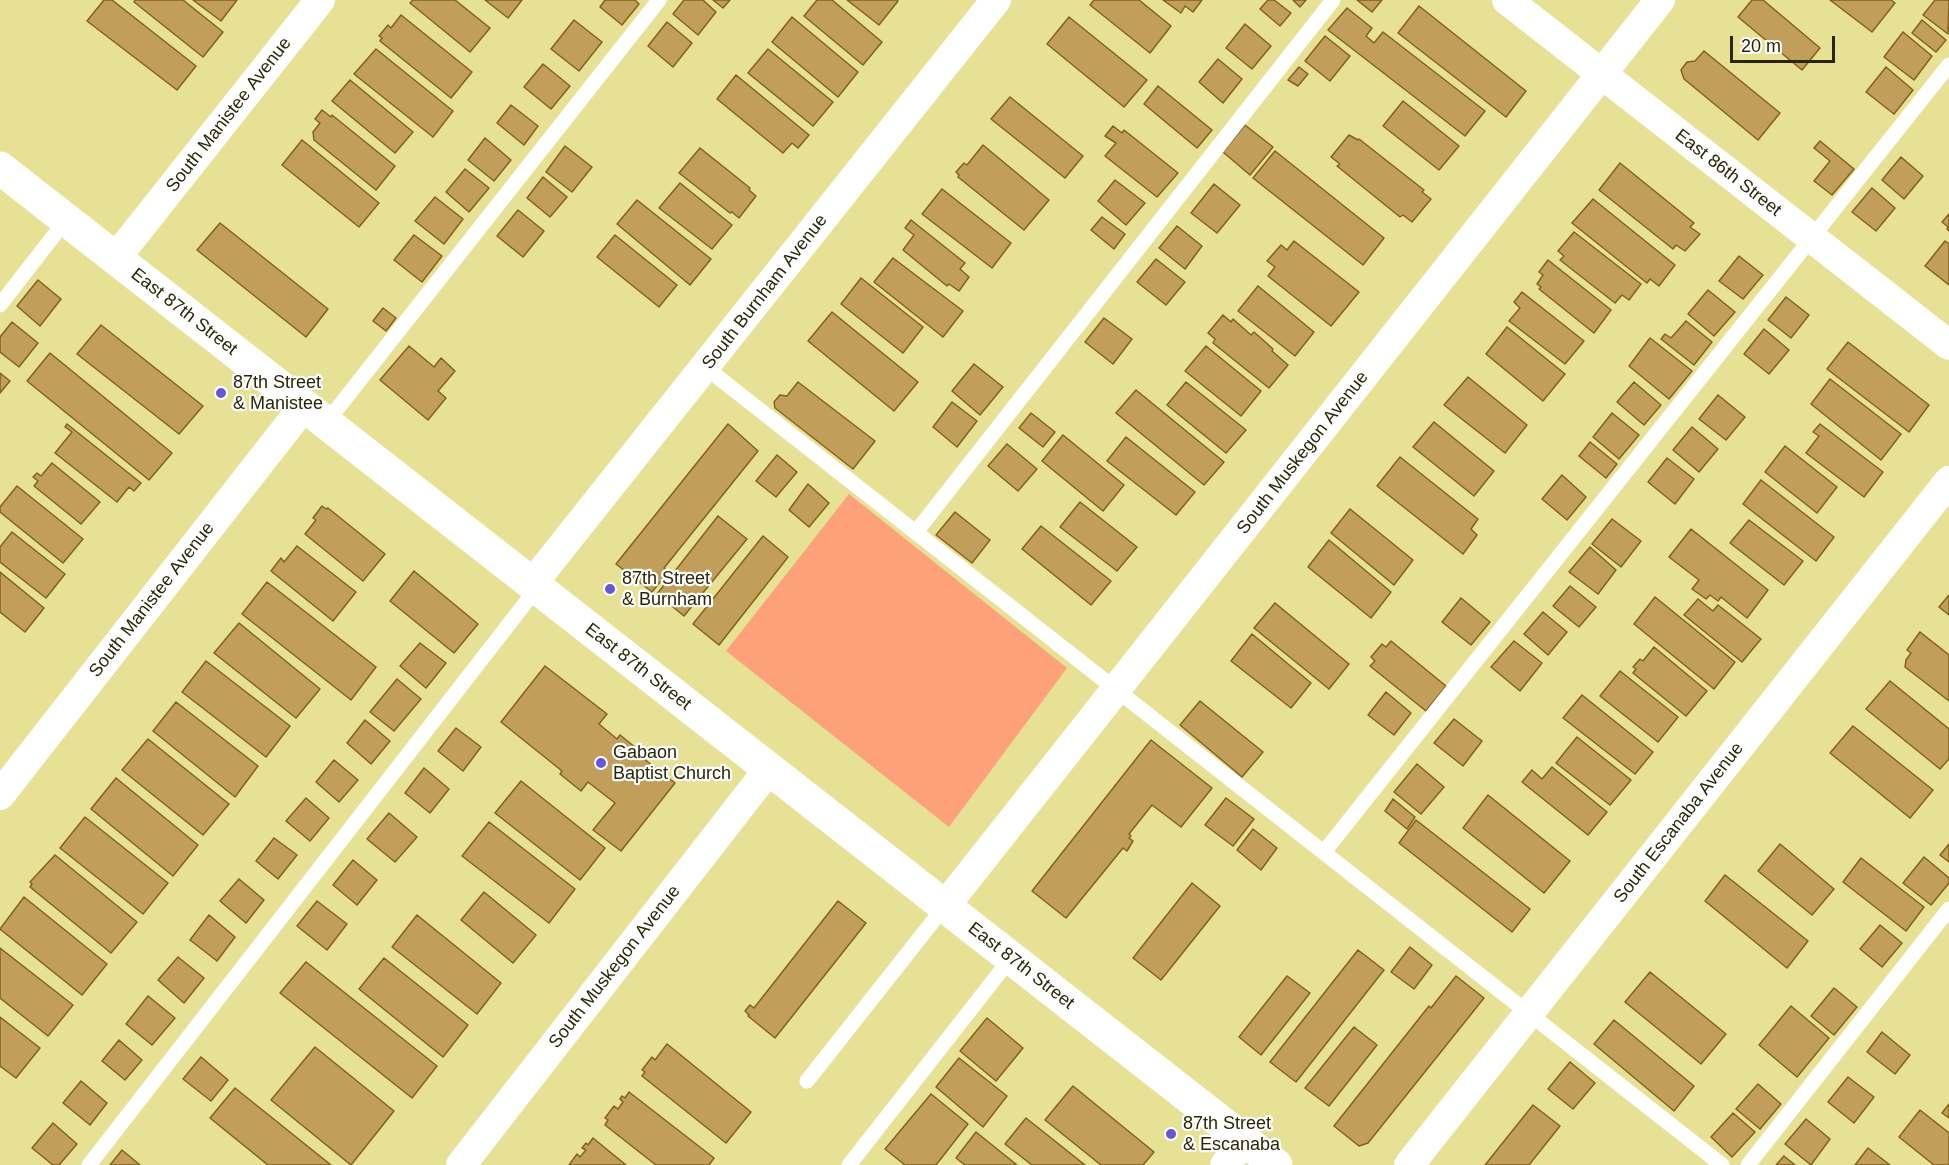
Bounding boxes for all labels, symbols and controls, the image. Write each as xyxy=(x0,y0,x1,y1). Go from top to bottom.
scale bar xyxy=(1733,24,1838,62)
street label: South Manistee Avenue xyxy=(162,33,296,197)
text: 20 m xyxy=(1741,36,1781,56)
street label: East 86th Street xyxy=(1670,125,1786,221)
street label: South Burnham Avenue xyxy=(698,210,832,374)
street label: East 87th Street xyxy=(126,264,242,360)
street label: South Muskegon Avenue xyxy=(1233,367,1373,539)
place label: 87th Street & Manistee xyxy=(233,372,323,415)
marker: 87th Street & Manistee xyxy=(214,386,228,400)
street label: South Manistee Avenue xyxy=(85,518,219,682)
place label: 87th Street & Burnham xyxy=(622,568,712,610)
marker: 87th Street & Burnham xyxy=(603,582,617,596)
street label: East 87th Street xyxy=(580,619,696,715)
street label: South Escanaba Avenue xyxy=(1610,738,1748,908)
place label: Gabaon Baptist Church xyxy=(613,742,731,784)
marker: Gabaon Baptist Church xyxy=(594,756,608,770)
street label: South Muskegon Avenue xyxy=(545,881,685,1053)
street label: East 87th Street xyxy=(963,918,1079,1014)
place label: 87th Street & Escanaba xyxy=(1183,1113,1280,1156)
marker: 87th Street & Escanaba xyxy=(1164,1127,1178,1141)

